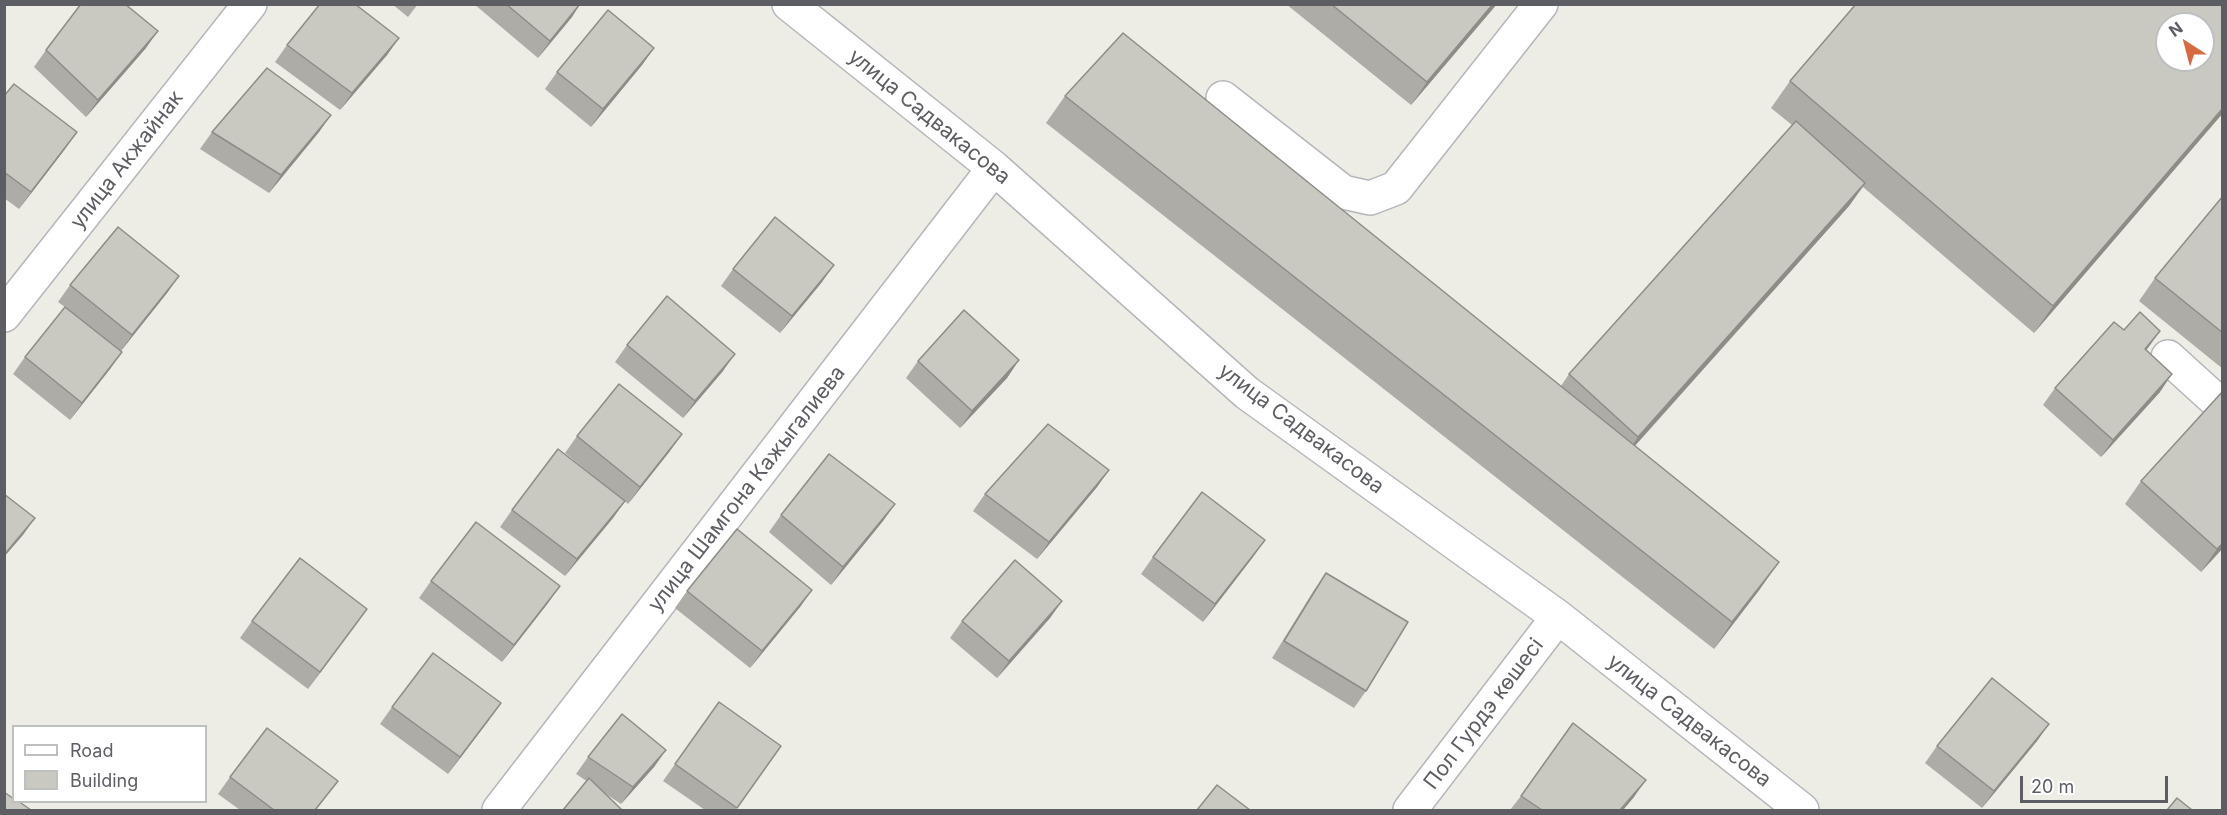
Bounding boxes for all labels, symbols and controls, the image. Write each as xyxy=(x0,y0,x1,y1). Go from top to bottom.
north arrow xyxy=(2155,12,2215,72)
text: N xyxy=(2165,17,2186,41)
street label: улица Садвакасова xyxy=(843,44,1015,190)
street label: улица Акжайнак xyxy=(65,86,189,234)
street label: улица Садвакасова xyxy=(1213,358,1389,500)
street label: улица Шамгона Кажыгалиева xyxy=(643,361,851,617)
street label: Пол Гурдэ көшесі xyxy=(1419,633,1549,795)
street label: улица Садвакасова xyxy=(1602,649,1776,793)
legend xyxy=(12,725,207,803)
text: Road xyxy=(70,740,113,761)
scale bar xyxy=(2023,764,2172,802)
text: Building xyxy=(70,770,138,791)
text: 20 m xyxy=(2031,776,2074,797)

